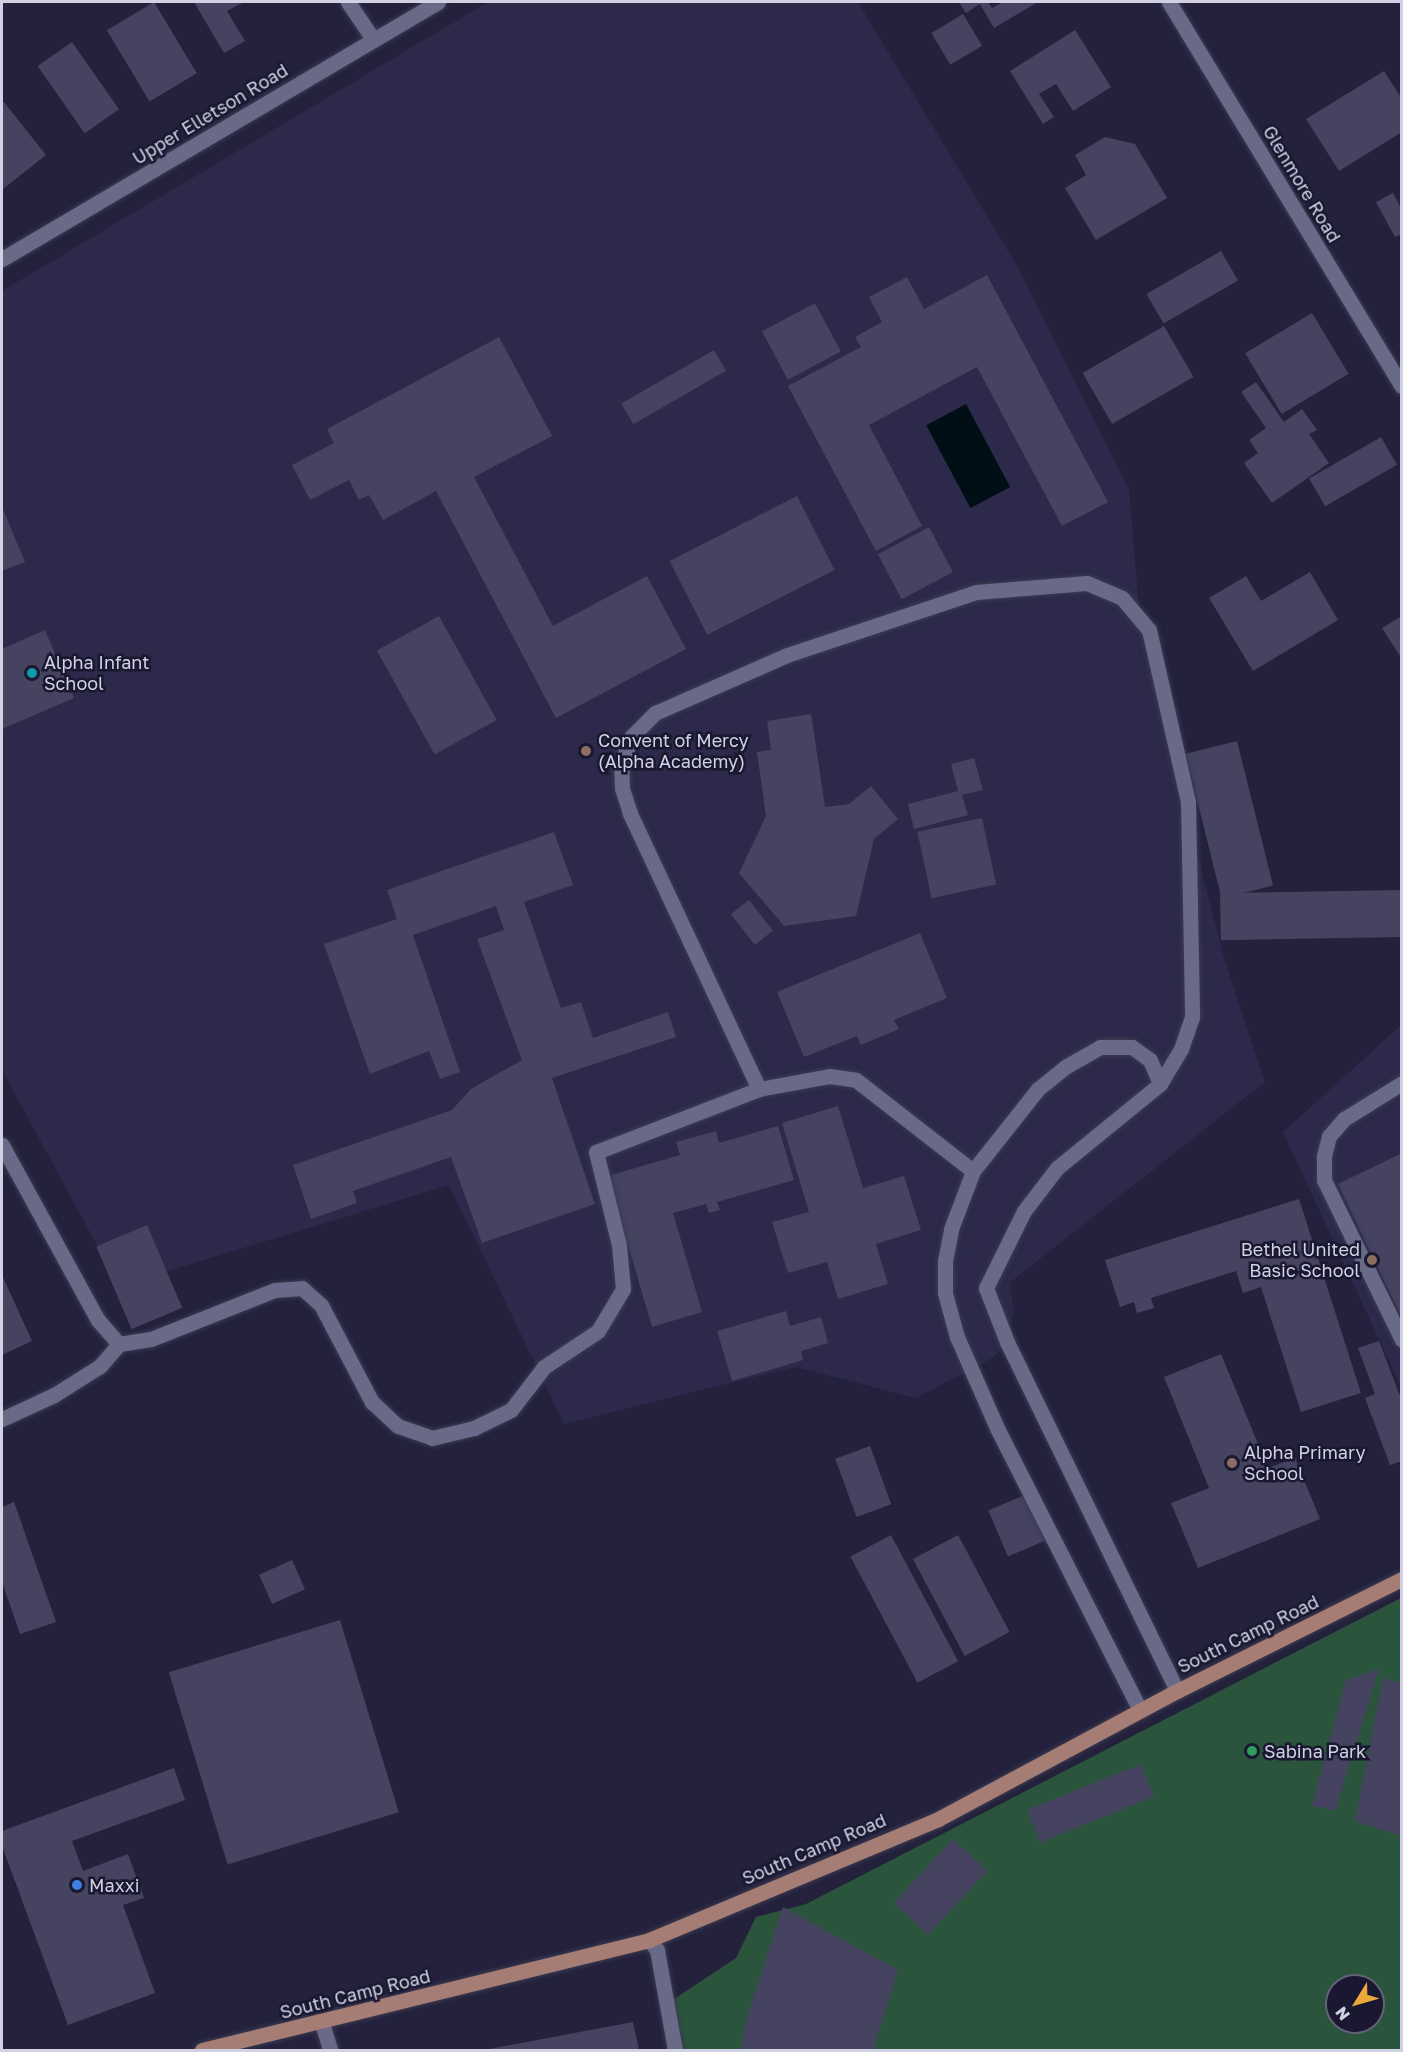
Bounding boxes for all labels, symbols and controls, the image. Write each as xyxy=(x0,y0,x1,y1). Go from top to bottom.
street label: Upper Elletson Road xyxy=(128,59,292,169)
street label: Glenmore Road xyxy=(1259,122,1345,246)
place label: Alpha Infant School xyxy=(44,652,149,694)
marker: Alpha Infant School xyxy=(25,666,39,680)
place label: Convent of Mercy (Alpha Academy) xyxy=(598,730,748,772)
marker: Convent of Mercy (Alpha Academy) xyxy=(579,744,593,758)
place label: Bethel United Basic School xyxy=(1241,1239,1360,1282)
marker: Bethel United Basic School xyxy=(1365,1253,1379,1267)
place label: Alpha Primary School xyxy=(1244,1442,1366,1484)
marker: Alpha Primary School xyxy=(1225,1456,1239,1470)
street label: South Camp Road xyxy=(1174,1591,1322,1677)
place label: Sabina Park xyxy=(1264,1740,1366,1762)
marker: Sabina Park xyxy=(1245,1744,1259,1758)
street label: South Camp Road xyxy=(739,1809,889,1889)
place label: Maxxi xyxy=(89,1874,139,1896)
marker: Maxxi xyxy=(70,1878,84,1892)
street label: South Camp Road xyxy=(278,1965,432,2023)
north arrow xyxy=(1325,1974,1385,2034)
text: N xyxy=(1331,2003,1354,2025)

